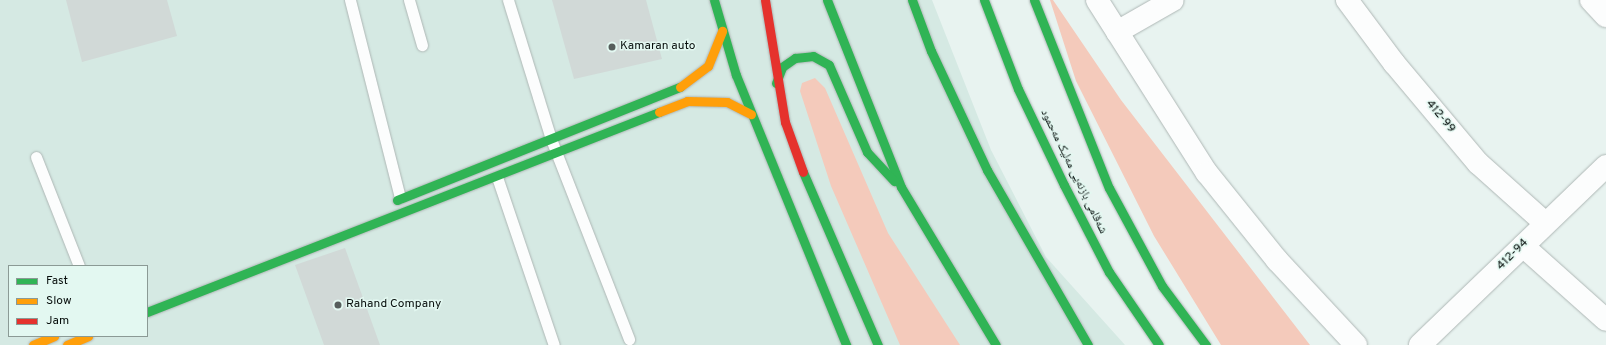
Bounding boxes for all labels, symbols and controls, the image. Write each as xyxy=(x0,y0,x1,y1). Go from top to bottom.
place label: Kamaran auto xyxy=(620,40,696,54)
marker: Kamaran auto xyxy=(607,42,617,52)
street label: 412-99 xyxy=(1422,98,1458,136)
street label: شەقامی بازنەیی مەلیک مەحمود xyxy=(1037,107,1109,237)
street label: 412-94 xyxy=(1494,236,1532,274)
legend xyxy=(8,265,148,337)
text: Fast xyxy=(46,273,68,289)
text: Slow xyxy=(46,293,72,309)
place label: Rahand Company xyxy=(346,298,441,312)
marker: Rahand Company xyxy=(333,300,343,310)
text: Jam xyxy=(46,313,69,329)

